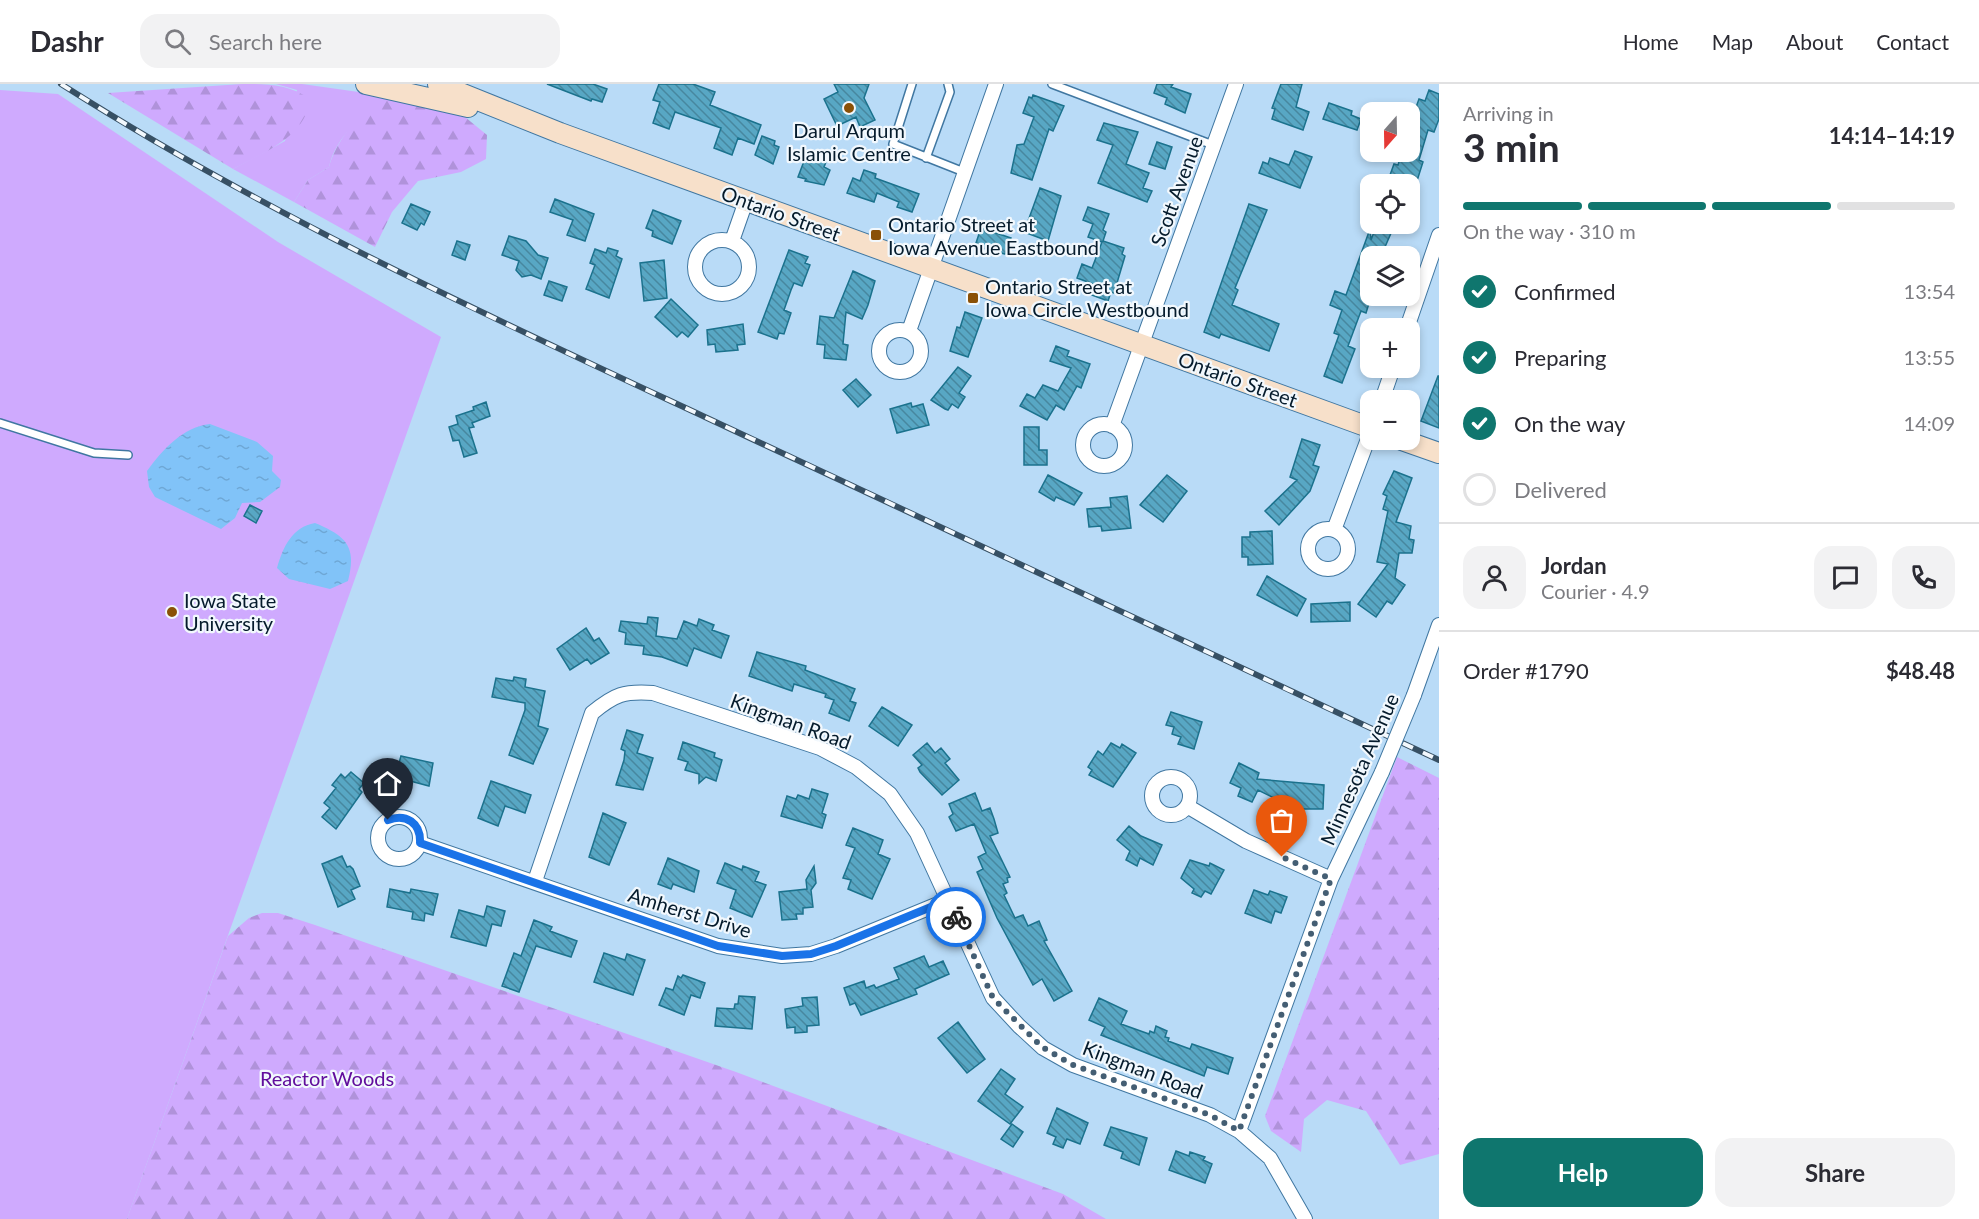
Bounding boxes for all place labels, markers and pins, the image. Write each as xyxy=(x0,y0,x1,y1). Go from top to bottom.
marker: Darul Arqum Islamic Centre xyxy=(842,101,856,115)
place label: Darul Arqum Islamic Centre xyxy=(787,118,911,165)
place label: Ontario Street at Iowa Avenue Eastbound xyxy=(888,212,1099,259)
marker: Ontario Street at Iowa Avenue Eastbound xyxy=(869,228,883,242)
place label: Ontario Street at Iowa Circle Westbound xyxy=(985,274,1189,321)
marker: Ontario Street at Iowa Circle Westbound xyxy=(966,291,980,305)
place label: Iowa State University xyxy=(184,588,276,635)
marker: Iowa State University xyxy=(165,605,179,619)
pin xyxy=(362,758,413,820)
pin xyxy=(1256,795,1307,857)

